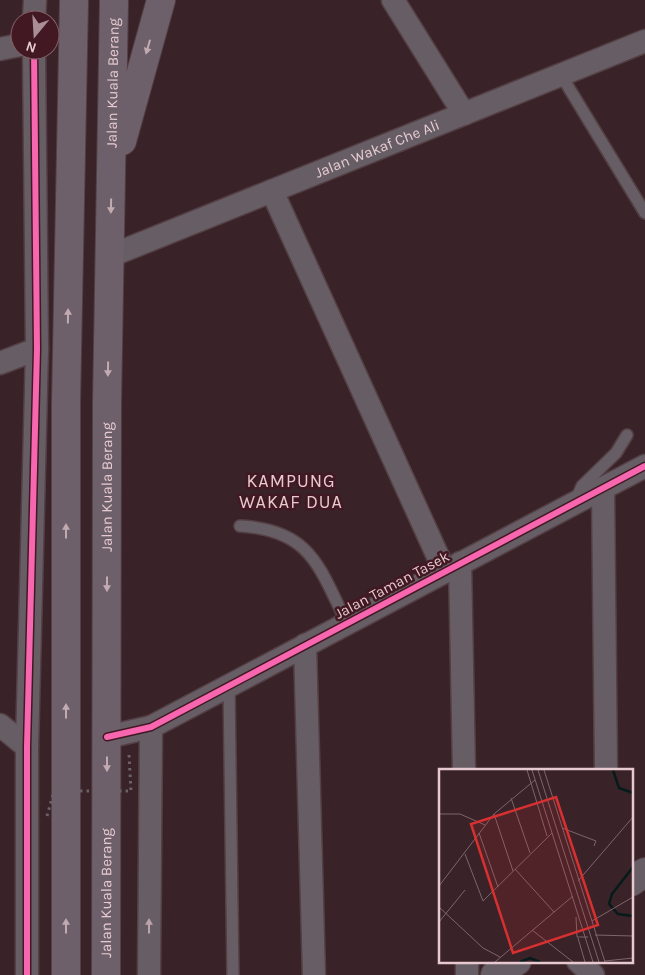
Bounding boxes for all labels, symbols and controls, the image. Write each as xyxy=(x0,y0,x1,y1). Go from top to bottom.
north arrow xyxy=(10,10,60,60)
street label: Jalan Kuala Berang xyxy=(102,17,123,148)
text: N xyxy=(24,37,39,57)
one-way arrow xyxy=(144,40,152,55)
street label: Jalan Wakaf Che Ali xyxy=(312,115,442,182)
one-way arrow xyxy=(106,198,114,214)
one-way arrow xyxy=(64,308,72,324)
one-way arrow xyxy=(103,361,111,377)
street label: Jalan Kuala Berang xyxy=(98,421,116,552)
district label: KAMPUNG WAKAF DUA xyxy=(239,470,343,513)
one-way arrow xyxy=(62,523,70,539)
street label: Jalan Taman Tasek xyxy=(332,547,452,623)
one-way arrow xyxy=(103,576,111,592)
one-way arrow xyxy=(62,703,70,719)
one-way arrow xyxy=(103,756,111,772)
inset map xyxy=(439,769,632,962)
street label: Jalan Kuala Berang xyxy=(97,827,115,958)
one-way arrow xyxy=(62,918,70,934)
one-way arrow xyxy=(145,918,153,934)

